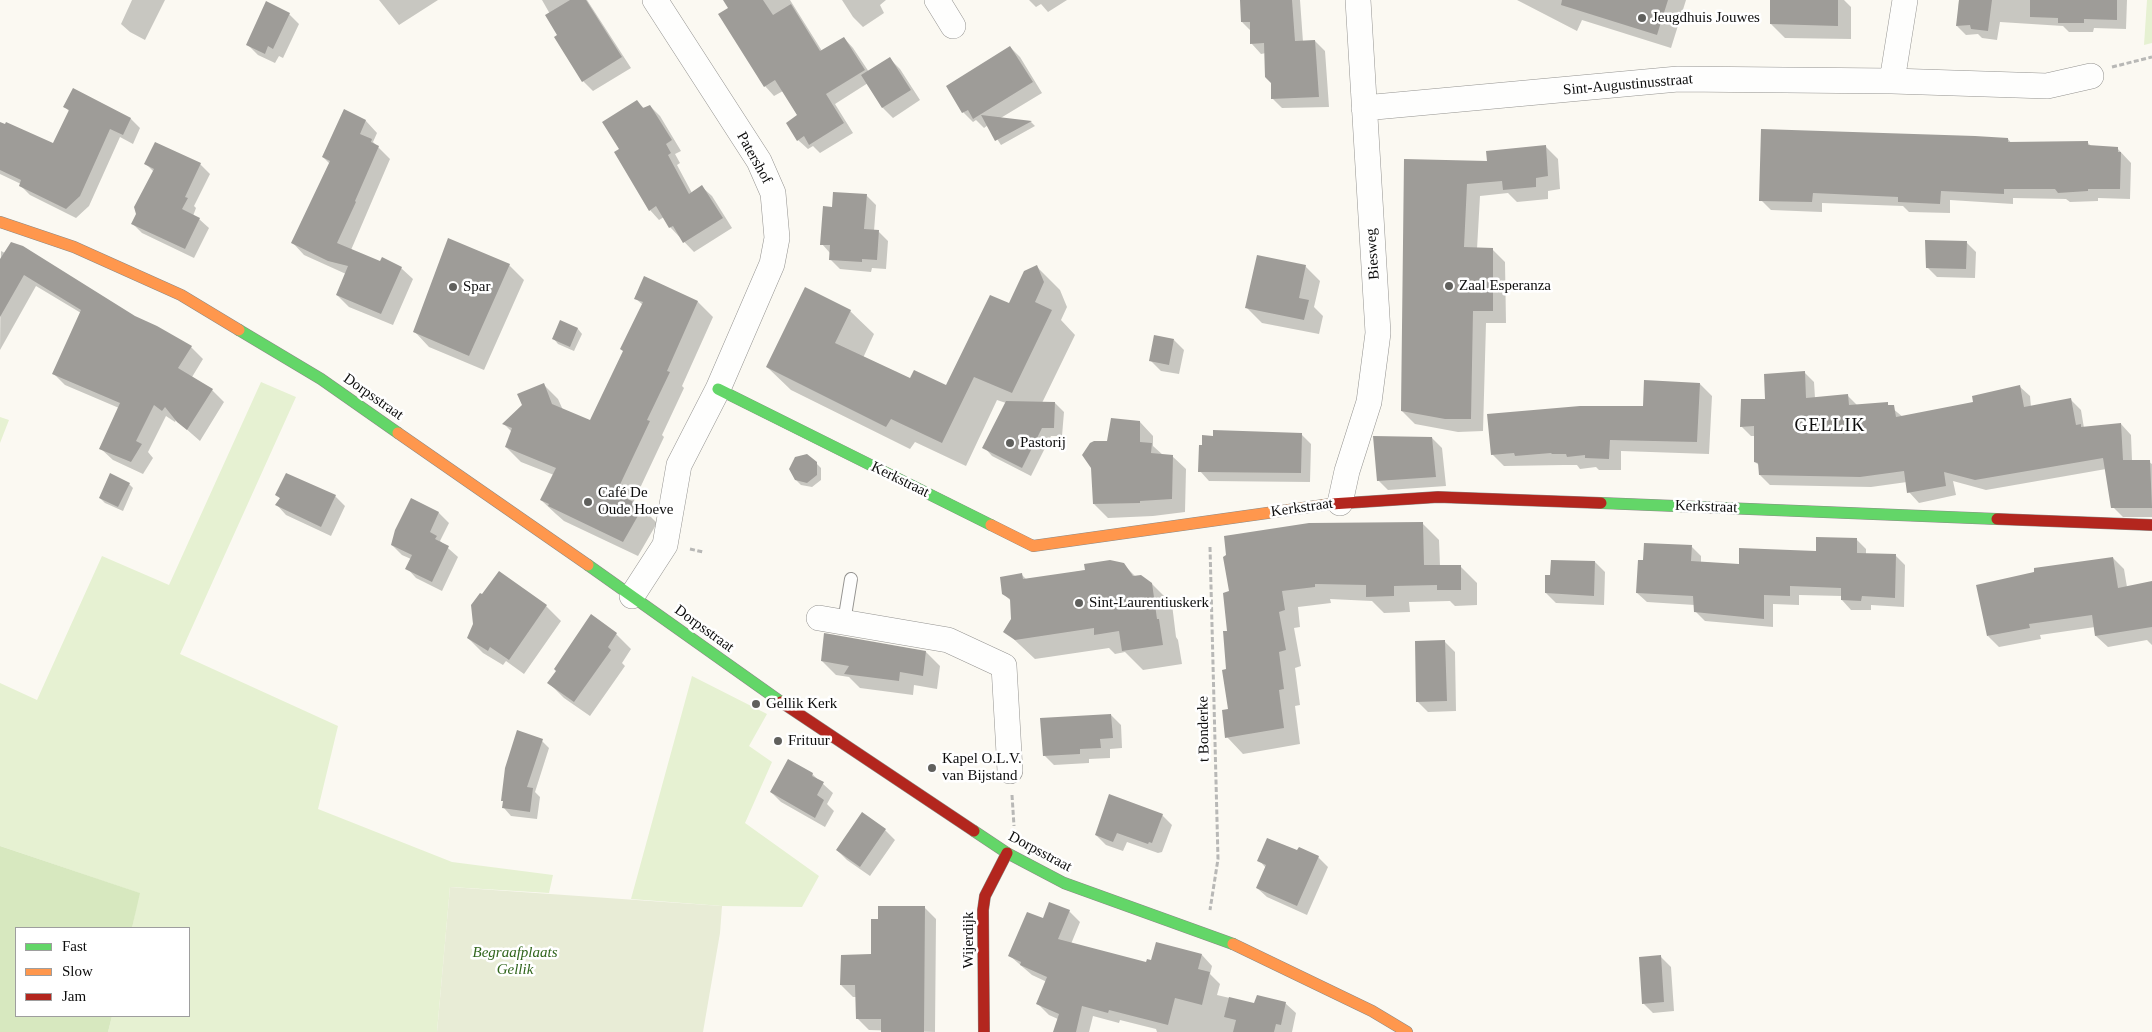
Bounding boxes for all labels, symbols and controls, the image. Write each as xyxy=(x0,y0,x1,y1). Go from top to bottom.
place label: Jeugdhuis Jouwes xyxy=(1652,9,1760,27)
marker: Jeugdhuis Jouwes xyxy=(1636,12,1648,24)
street label: Sint-Augustinusstraat xyxy=(1562,70,1694,100)
street label: Patershof xyxy=(732,129,776,187)
street label: Biesweg xyxy=(1362,228,1384,280)
place label: Zaal Esperanza xyxy=(1459,277,1551,295)
place label: Spar xyxy=(463,278,490,296)
marker: Zaal Esperanza xyxy=(1443,280,1455,292)
marker: Spar xyxy=(447,281,459,293)
street label: Dorpsstraat xyxy=(340,370,406,424)
district label: GELLIK xyxy=(1794,415,1866,437)
place label: Pastorij xyxy=(1020,434,1066,452)
marker: Pastorij xyxy=(1004,437,1016,449)
street label: Kerkstraat xyxy=(868,458,932,502)
place label: Café De Oude Hoeve xyxy=(598,484,673,519)
street label: Kerkstraat xyxy=(1270,495,1334,521)
marker: Café De Oude Hoeve xyxy=(582,496,594,508)
street label: Kerkstraat xyxy=(1674,497,1738,517)
place label: Sint-Laurentiuskerk xyxy=(1089,594,1209,612)
marker: Sint-Laurentiuskerk xyxy=(1073,597,1085,609)
street label: Dorpsstraat xyxy=(671,601,737,657)
place label: Gellik Kerk xyxy=(766,695,837,713)
street label: t Bonderke xyxy=(1194,696,1214,762)
marker: Gellik Kerk xyxy=(750,698,762,710)
place label: Frituur xyxy=(788,732,830,750)
marker: Frituur xyxy=(772,735,784,747)
place label: Kapel O.L.V. van Bijstand xyxy=(942,750,1022,785)
marker: Kapel O.L.V. van Bijstand xyxy=(926,762,938,774)
street label: Dorpsstraat xyxy=(1005,828,1075,876)
street label: Wijerdijk xyxy=(960,912,978,968)
legend xyxy=(15,927,190,1017)
text: Fast xyxy=(62,938,87,954)
park label: Begraafplaats Gellik xyxy=(473,944,557,979)
text: Slow xyxy=(62,963,93,979)
text: Jam xyxy=(62,988,86,1004)

